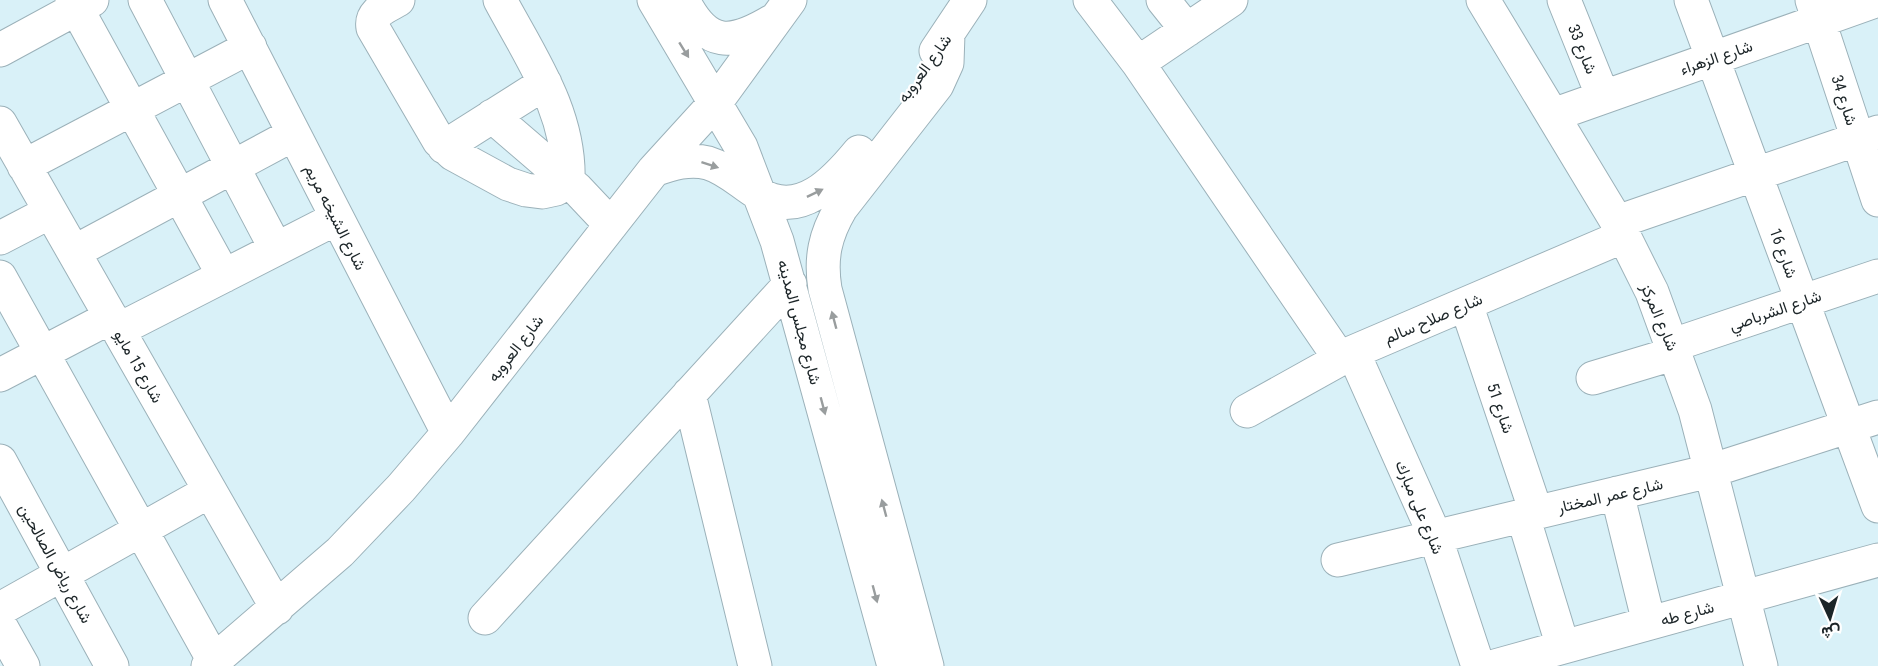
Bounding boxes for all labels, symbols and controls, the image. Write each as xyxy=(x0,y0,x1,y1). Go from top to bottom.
street label: شارع 33 xyxy=(1562,22,1601,77)
street label: شارع العروبه xyxy=(893,31,957,107)
street label: شارع الزهراء xyxy=(1677,36,1756,81)
one-way arrow xyxy=(678,42,689,59)
street label: شارع 34 xyxy=(1826,73,1862,128)
street label: شارع الشيخه مريم xyxy=(299,161,370,274)
one-way arrow xyxy=(701,161,719,171)
one-way arrow xyxy=(806,189,824,199)
street label: شارع 16 xyxy=(1764,226,1801,281)
street label: شارع مجلس المدينه xyxy=(772,258,825,387)
street label: شارع المركز xyxy=(1635,280,1682,355)
street label: شارع الشرباصي xyxy=(1727,286,1825,339)
street label: شارع صلاح سالم xyxy=(1381,289,1486,350)
street label: شارع العروبه xyxy=(483,311,549,387)
one-way arrow xyxy=(828,311,838,329)
street label: شارع 15 مايو xyxy=(108,326,167,407)
street label: شارع 51 xyxy=(1481,381,1518,436)
one-way arrow xyxy=(819,397,828,415)
street label: شارع على مبارك xyxy=(1389,457,1448,558)
street label: شارع عمر المختار xyxy=(1555,474,1665,519)
one-way arrow xyxy=(879,499,889,517)
street label: شارع رياض الصالحين xyxy=(13,500,96,627)
one-way arrow xyxy=(870,585,880,603)
north arrow xyxy=(1800,588,1860,648)
street label: شارع طه xyxy=(1658,597,1716,632)
text: ش xyxy=(1821,622,1841,643)

